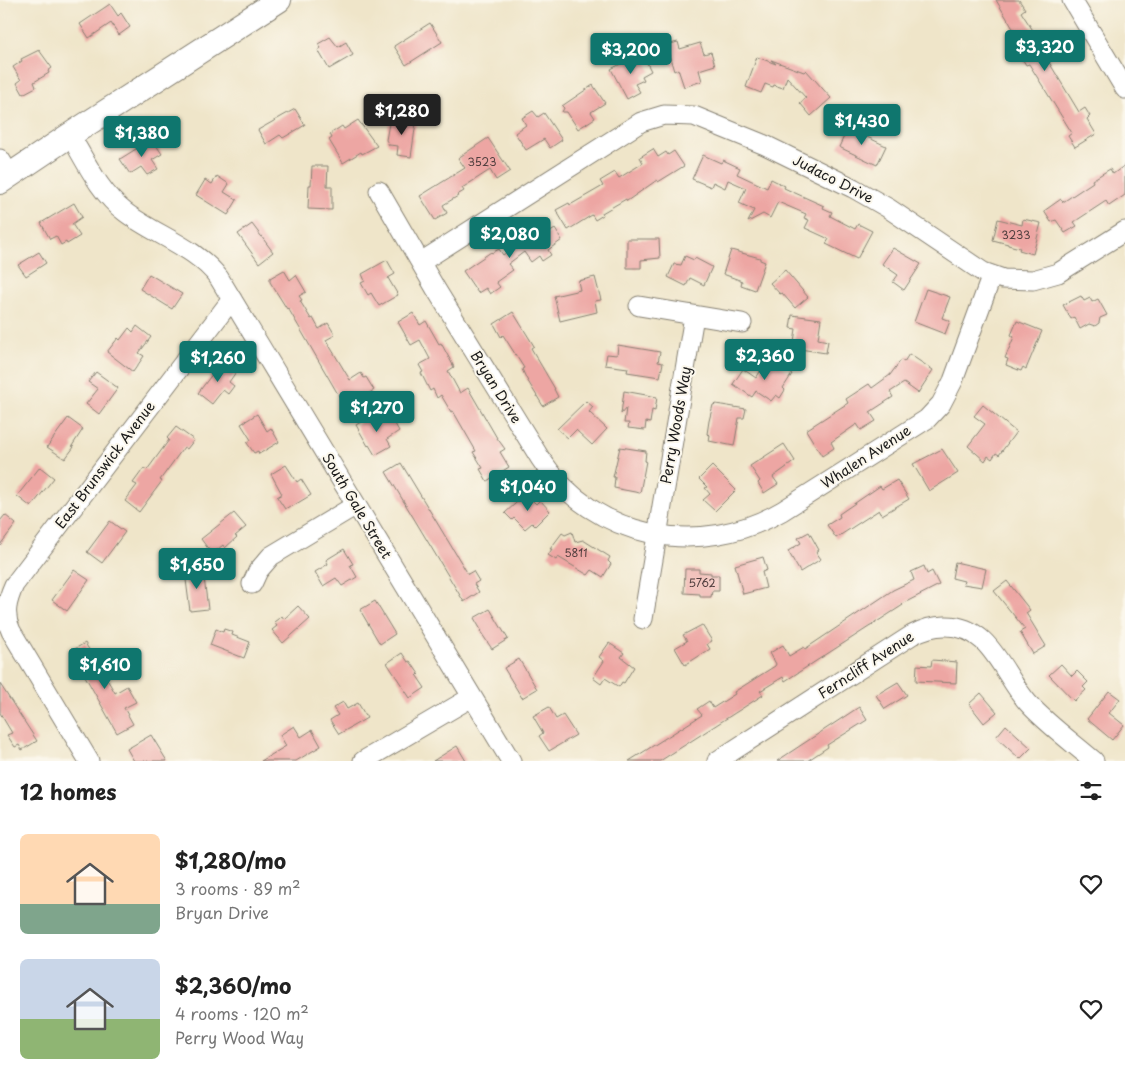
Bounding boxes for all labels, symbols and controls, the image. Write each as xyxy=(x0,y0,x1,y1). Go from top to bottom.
pin: $3,320 xyxy=(1004,30,1086,72)
pin: $3,200 xyxy=(590,32,672,75)
text: $3,320 xyxy=(1016,34,1074,58)
text: $3,200 xyxy=(601,37,661,61)
pin: $1,280 xyxy=(361,94,443,136)
text: $1,280 xyxy=(375,98,429,122)
pin: $1,430 xyxy=(821,104,903,146)
text: $1,430 xyxy=(834,108,890,132)
pin: $1,380 xyxy=(101,116,183,158)
text: $1,380 xyxy=(115,120,169,144)
street label: Judaco Drive xyxy=(789,149,878,208)
house number: 3523 xyxy=(468,153,496,170)
pin: $2,080 xyxy=(469,216,551,259)
text: $2,080 xyxy=(481,221,539,245)
house number: 3233 xyxy=(1001,226,1031,243)
pin: $2,360 xyxy=(724,338,806,381)
pin: $1,260 xyxy=(177,340,259,383)
text: $2,360 xyxy=(736,343,794,367)
text: $1,260 xyxy=(191,345,246,369)
street label: Bryan Drive xyxy=(466,346,527,427)
street label: Perry Woods Way xyxy=(655,365,696,485)
pin: $1,270 xyxy=(336,390,418,433)
text: $1,270 xyxy=(350,395,404,419)
street label: East Brunswick Avenue xyxy=(50,396,160,533)
street label: Whalen Avenue xyxy=(817,420,915,494)
street label: South Gale Street xyxy=(318,449,397,563)
pin: $1,040 xyxy=(487,470,569,512)
text: $1,040 xyxy=(500,474,556,498)
house number: 5811 xyxy=(564,544,588,561)
pin: $1,650 xyxy=(156,548,238,590)
text: $1,650 xyxy=(170,552,224,576)
house number: 5762 xyxy=(688,574,716,591)
street label: Ferncliff Avenue xyxy=(814,626,918,703)
pin: $1,610 xyxy=(64,648,146,690)
text: $1,610 xyxy=(80,652,131,676)
text: 12 homes xyxy=(20,775,117,807)
icon: filters xyxy=(1077,777,1105,805)
text: $1,280/mo xyxy=(175,844,286,876)
icon: home xyxy=(60,854,120,914)
icon: heart xyxy=(1077,870,1105,898)
text: 3 rooms · 89 m² xyxy=(175,876,300,900)
text: Bryan Drive xyxy=(175,900,269,924)
text: $2,360/mo xyxy=(175,969,291,1001)
icon: home xyxy=(60,979,120,1039)
icon: heart xyxy=(1077,995,1105,1023)
text: 4 rooms · 120 m² xyxy=(175,1001,309,1025)
text: Perry Wood Way xyxy=(175,1025,304,1049)

